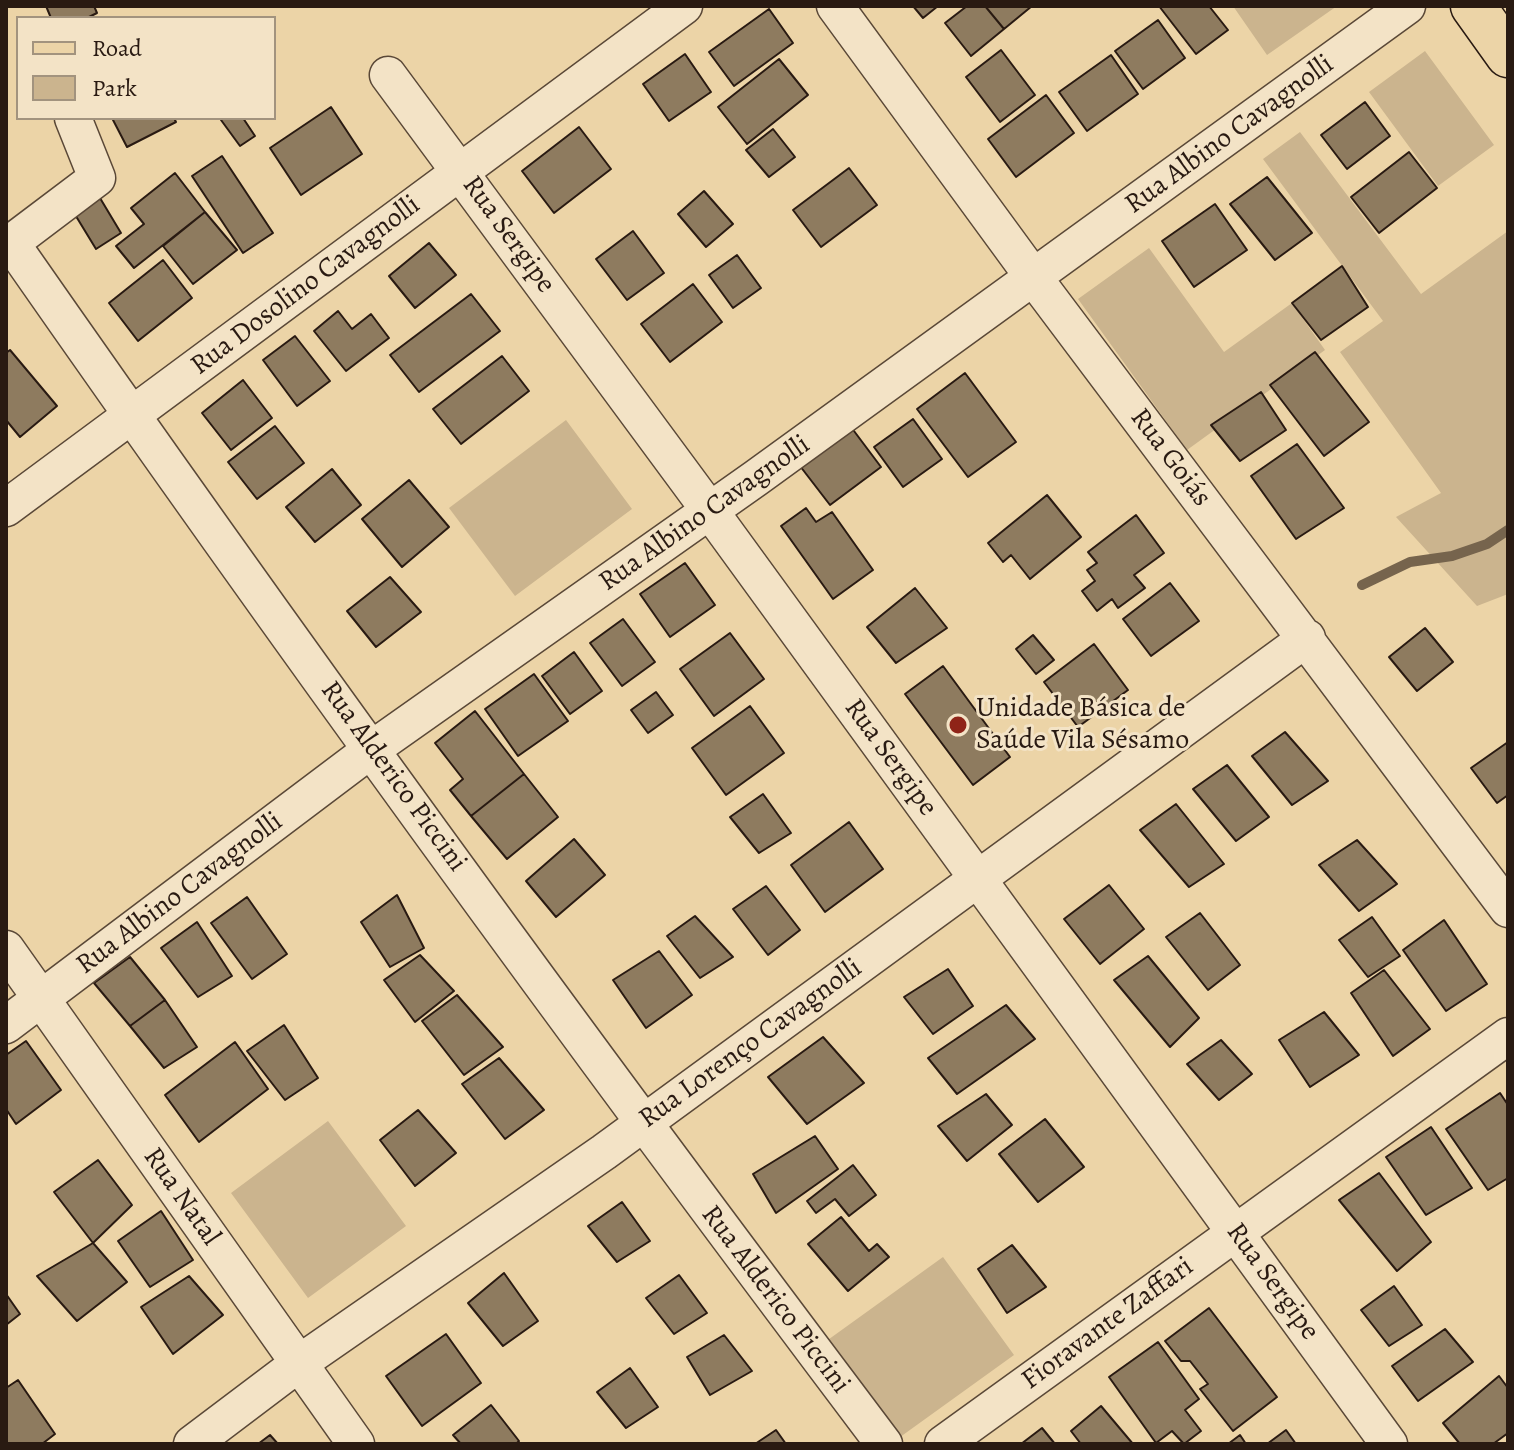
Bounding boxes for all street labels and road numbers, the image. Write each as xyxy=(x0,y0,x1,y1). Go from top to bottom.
street label: Rua Albino Cavagnolli xyxy=(1119,48,1341,222)
street label: Rua Sergipe xyxy=(454,170,562,300)
street label: Rua Dosolino Cavagnolli xyxy=(185,189,427,383)
street label: Rua Goiás xyxy=(1122,402,1218,514)
street label: Rua Albino Cavagnolli xyxy=(593,429,817,599)
street label: Rua Alderico Piccini xyxy=(313,675,473,879)
street label: Rua Sergipe xyxy=(836,693,944,823)
street label: Rua Albino Cavagnolli xyxy=(70,805,290,983)
street label: Rua Lorenço Cavagnolli xyxy=(633,952,869,1136)
street label: Rua Natal xyxy=(135,1142,227,1252)
street label: Rua Alderico Piccini xyxy=(693,1199,857,1401)
street label: Rua Sergipe xyxy=(1218,1217,1326,1347)
street label: Fioravante Zaffari xyxy=(1015,1250,1201,1398)

